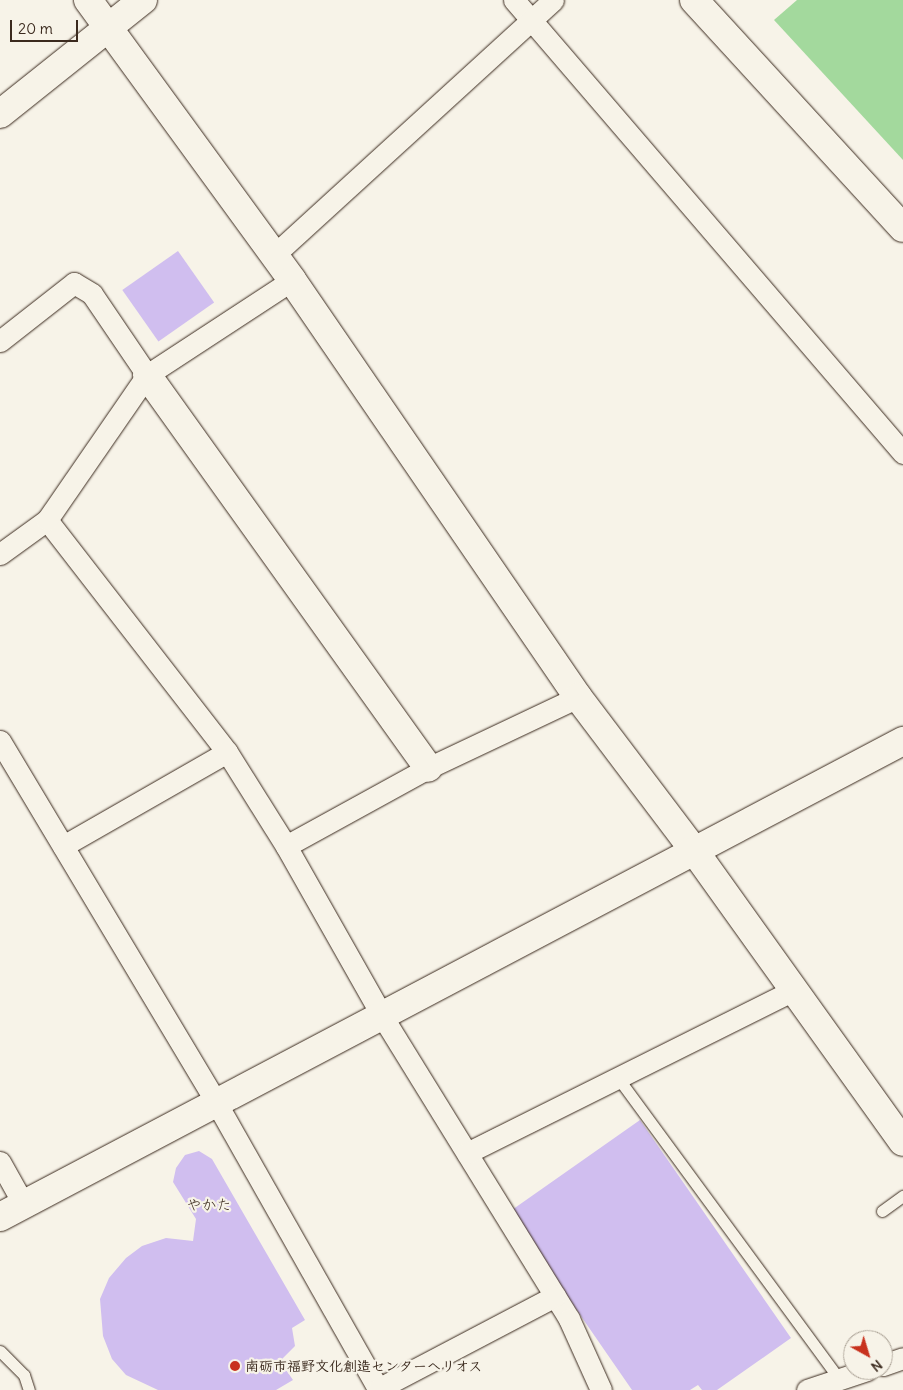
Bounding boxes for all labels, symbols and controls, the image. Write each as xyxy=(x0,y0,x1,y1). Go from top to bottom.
scale bar xyxy=(12,10,80,42)
text: 20 m xyxy=(18,19,53,38)
district label: やかた xyxy=(187,1196,231,1214)
north arrow xyxy=(843,1330,893,1380)
text: N xyxy=(867,1356,886,1376)
place label: 南砺市福野文化創造センターヘリオス xyxy=(245,1358,483,1374)
marker: 南砺市福野文化創造センターヘリオス xyxy=(229,1360,241,1372)

